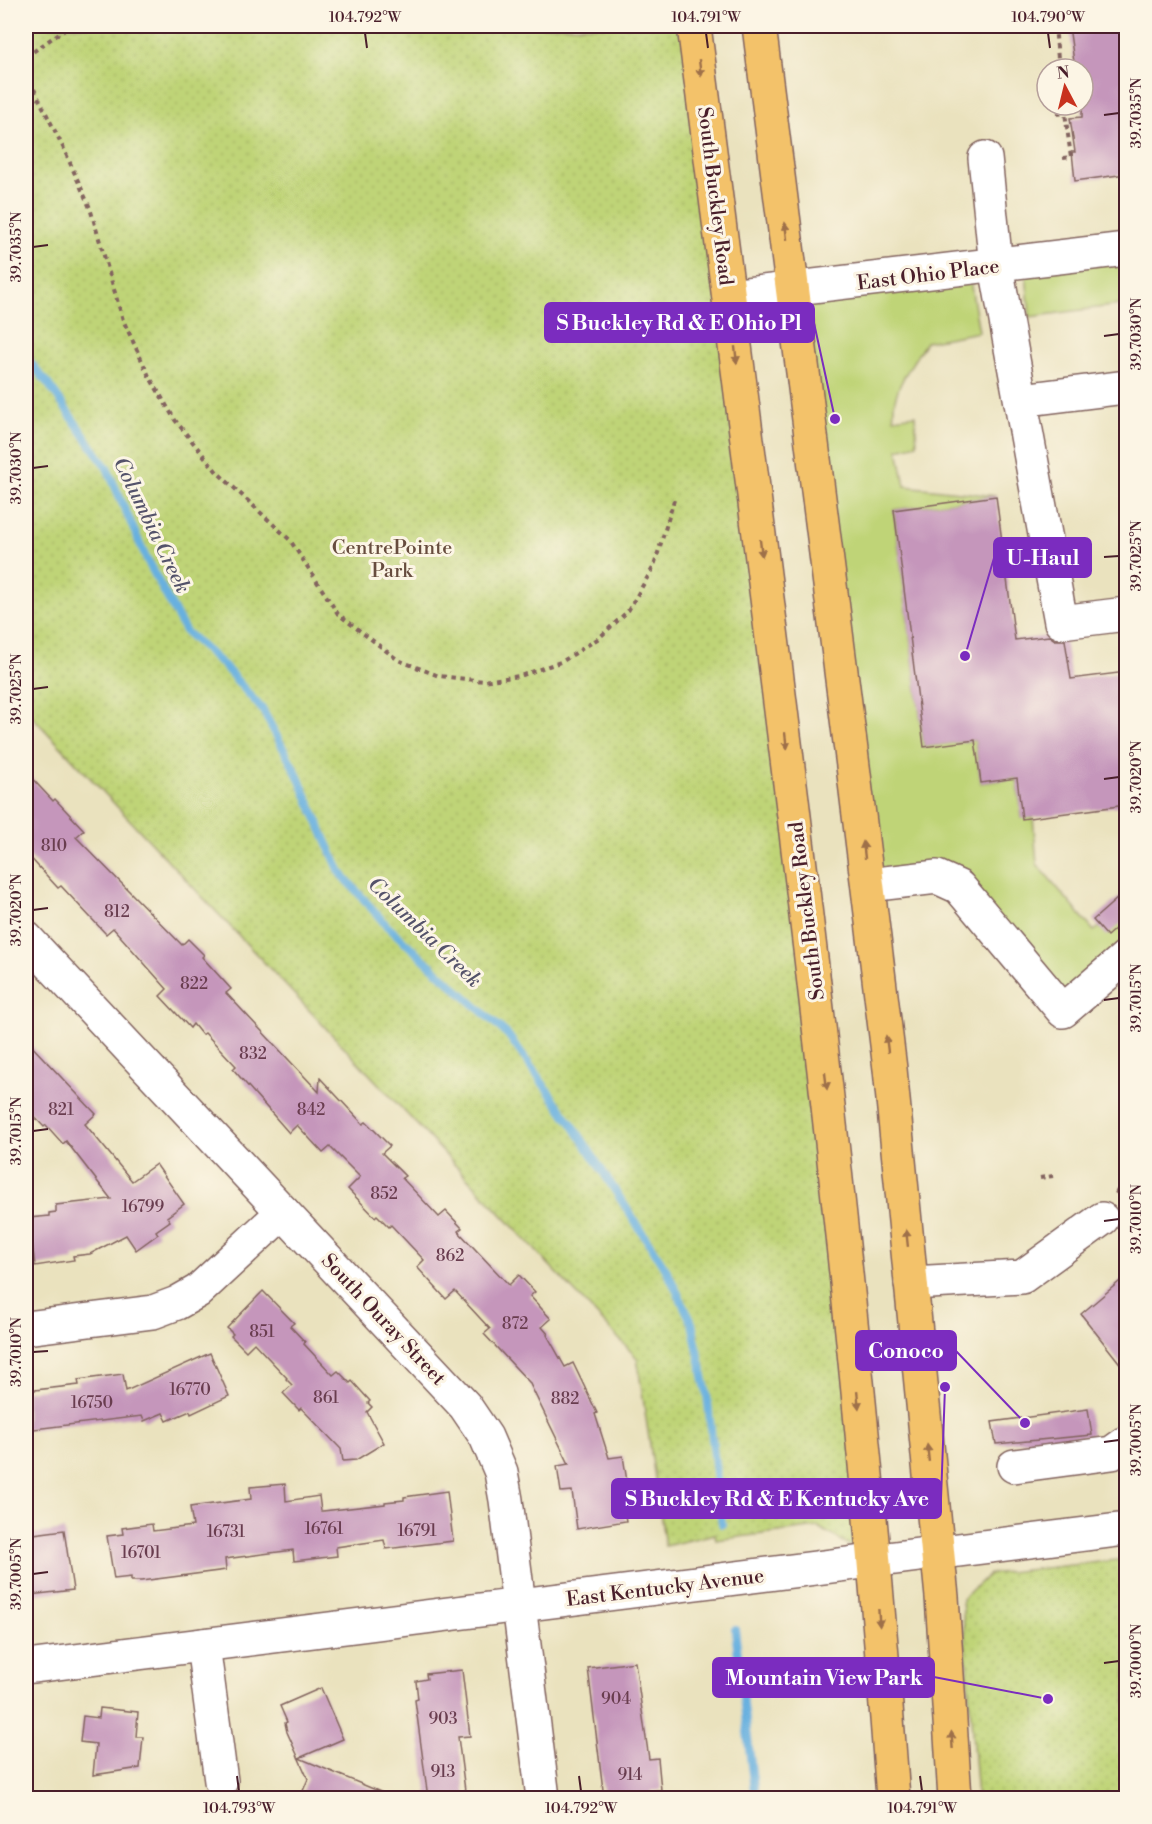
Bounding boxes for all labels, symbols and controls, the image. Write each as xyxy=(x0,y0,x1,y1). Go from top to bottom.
text: 104.792°W xyxy=(329,8,402,27)
text: 104.791°W xyxy=(671,8,741,27)
text: 104.790°W xyxy=(1011,8,1085,27)
north arrow xyxy=(1035,57,1095,117)
one-way arrow xyxy=(695,59,704,78)
text: N xyxy=(1056,62,1071,84)
text: 39.7035°N xyxy=(1127,77,1146,149)
street label: South Buckley Road xyxy=(691,106,738,287)
text: 39.7035°N xyxy=(7,211,26,283)
one-way arrow xyxy=(781,221,791,240)
street label: East Ohio Place xyxy=(855,254,1001,297)
text: 39.7030°N xyxy=(1127,298,1146,370)
callout: S Buckley Rd & E Ohio Pl xyxy=(545,303,814,342)
text: S Buckley Rd & E Ohio Pl xyxy=(556,311,802,337)
one-way arrow xyxy=(732,345,741,364)
text: 39.7030°N xyxy=(7,432,26,504)
water label: Columbia Creek xyxy=(107,453,195,598)
text: 39.7025°N xyxy=(1127,520,1146,592)
park label: CentrePointe Park xyxy=(332,536,452,584)
callout: U-Haul xyxy=(994,538,1091,577)
one-way arrow xyxy=(756,539,766,558)
text: U-Haul xyxy=(1006,546,1080,572)
text: 39.7025°N xyxy=(7,653,26,725)
one-way arrow xyxy=(781,732,791,751)
text: 39.7020°N xyxy=(1127,741,1146,813)
street label: South Buckley Road xyxy=(784,820,831,1001)
house number: 810 xyxy=(41,836,67,856)
one-way arrow xyxy=(859,841,868,860)
water label: Columbia Creek xyxy=(362,872,487,994)
text: 39.7020°N xyxy=(7,874,26,946)
house number: 812 xyxy=(104,902,130,922)
text: 39.7015°N xyxy=(1127,964,1146,1032)
house number: 822 xyxy=(180,974,208,994)
one-way arrow xyxy=(882,1034,891,1053)
house number: 832 xyxy=(239,1044,267,1064)
one-way arrow xyxy=(821,1072,830,1091)
text: 39.7015°N xyxy=(7,1097,26,1165)
house number: 821 xyxy=(48,1100,74,1120)
house number: 842 xyxy=(297,1100,325,1120)
house number: 852 xyxy=(370,1184,398,1204)
text: 39.7010°N xyxy=(1127,1184,1146,1254)
house number: 16799 xyxy=(122,1197,164,1217)
one-way arrow xyxy=(902,1228,912,1247)
house number: 862 xyxy=(436,1246,464,1266)
street label: South Ouray Street xyxy=(315,1249,450,1391)
house number: 872 xyxy=(502,1314,528,1334)
text: 39.7010°N xyxy=(7,1317,26,1387)
house number: 851 xyxy=(249,1322,275,1342)
callout: Conoco xyxy=(856,1331,956,1370)
text: Conoco xyxy=(868,1339,944,1365)
house number: 16770 xyxy=(169,1380,211,1400)
house number: 861 xyxy=(313,1388,339,1408)
house number: 882 xyxy=(551,1389,579,1409)
one-way arrow xyxy=(854,1391,863,1410)
house number: 16750 xyxy=(71,1393,113,1413)
text: 39.7005°N xyxy=(1127,1404,1146,1476)
one-way arrow xyxy=(923,1443,933,1462)
callout: S Buckley Rd & E Kentucky Ave xyxy=(612,1479,941,1518)
text: S Buckley Rd & E Kentucky Ave xyxy=(625,1487,929,1513)
house number: 16761 xyxy=(305,1519,344,1539)
house number: 16791 xyxy=(397,1521,437,1541)
house number: 16731 xyxy=(207,1522,245,1542)
text: 39.7005°N xyxy=(7,1538,26,1610)
house number: 16701 xyxy=(121,1543,161,1563)
street label: East Kentucky Avenue xyxy=(565,1564,766,1613)
one-way arrow xyxy=(875,1608,884,1627)
text: 39.7000°N xyxy=(1127,1624,1146,1698)
callout: Mountain View Park xyxy=(713,1658,934,1697)
text: Mountain View Park xyxy=(725,1666,924,1692)
house number: 904 xyxy=(601,1689,631,1709)
house number: 903 xyxy=(428,1709,458,1729)
one-way arrow xyxy=(947,1731,956,1750)
house number: 913 xyxy=(431,1762,456,1782)
house number: 914 xyxy=(618,1765,643,1785)
text: 104.793°W xyxy=(203,1799,275,1818)
text: 104.792°W xyxy=(545,1799,618,1818)
text: 104.791°W xyxy=(887,1799,957,1818)

